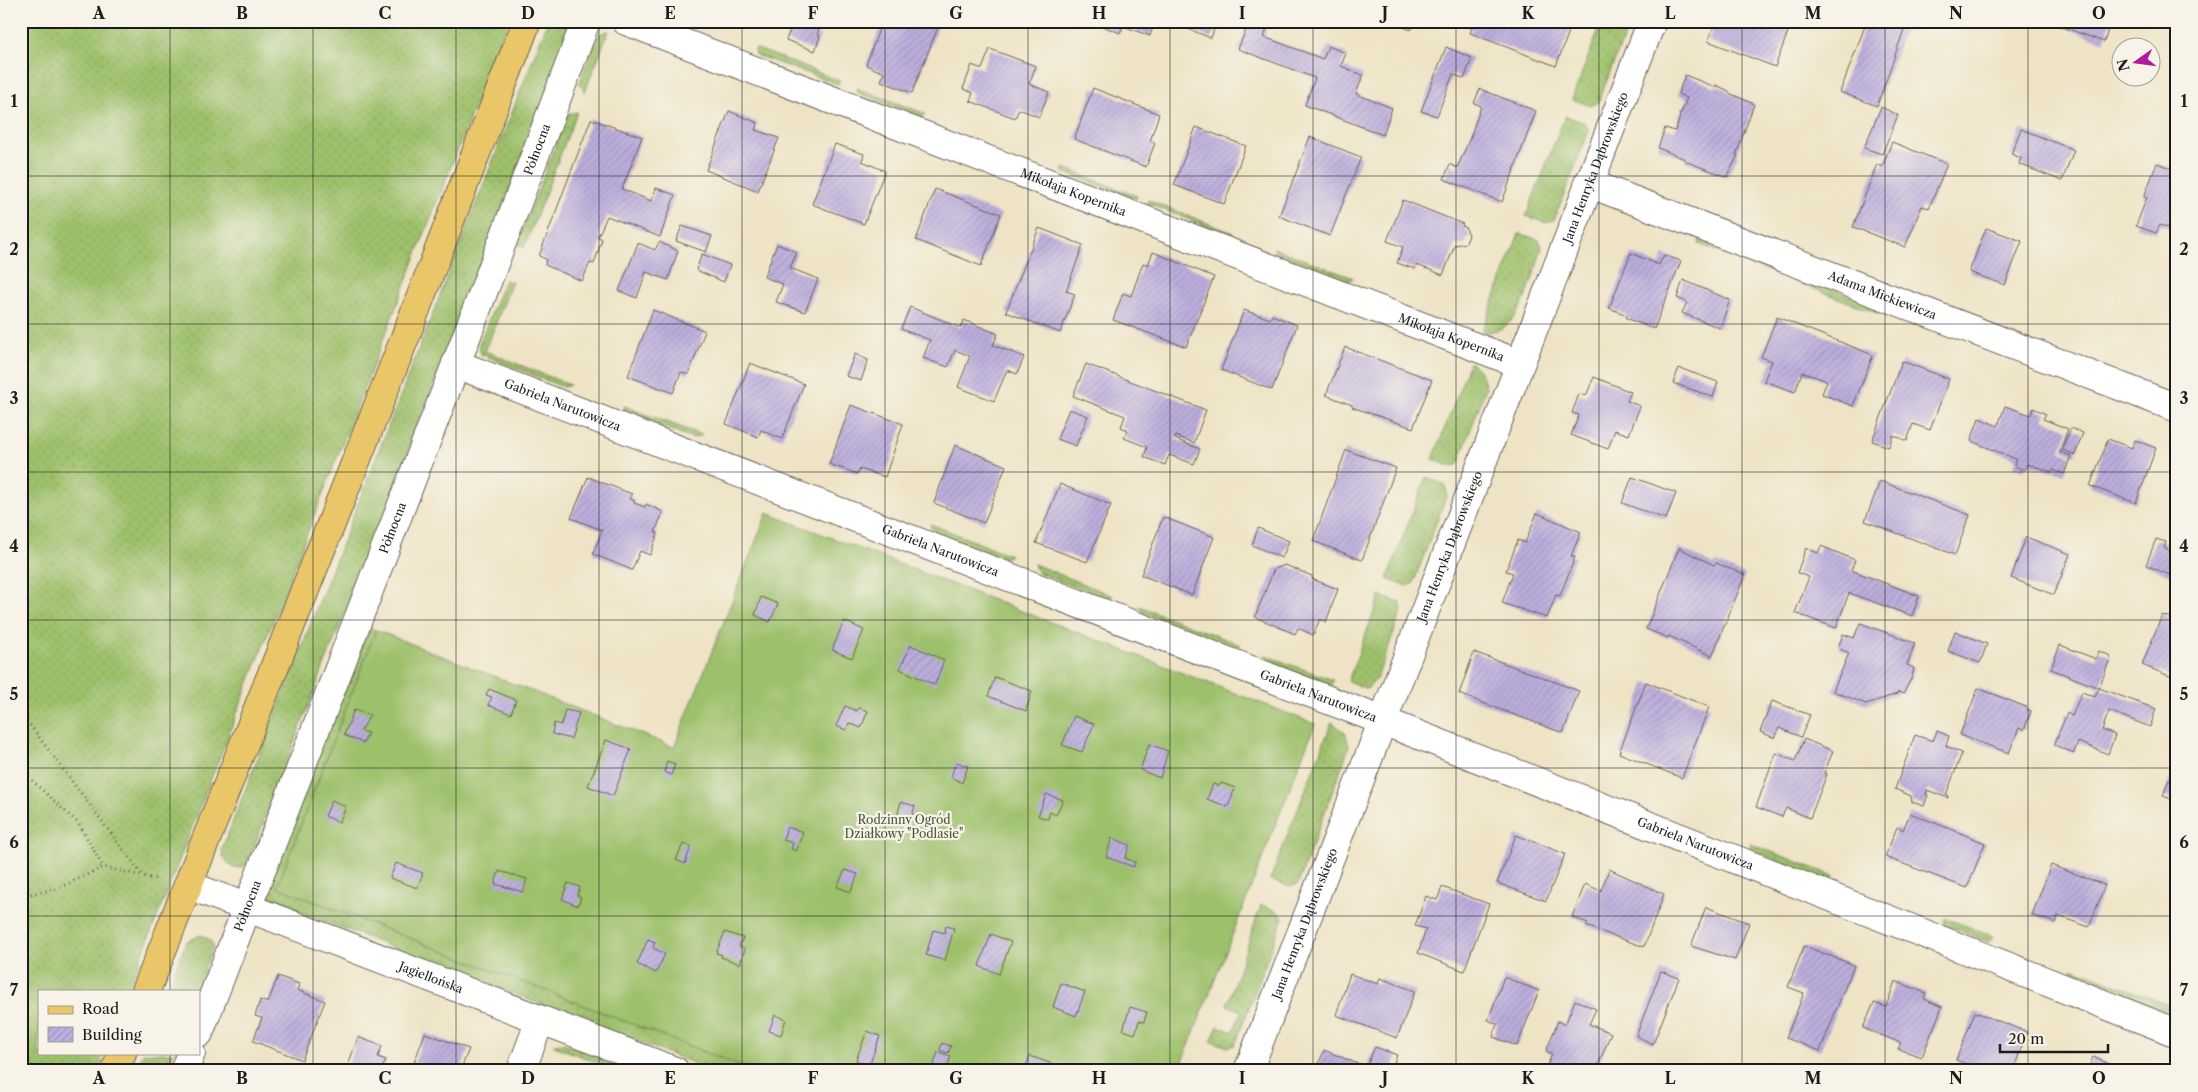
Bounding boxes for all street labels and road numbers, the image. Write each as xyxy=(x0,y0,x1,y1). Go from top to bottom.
street label: Jana Henryka Dąbrowskiego xyxy=(1559,90,1631,247)
street label: Północna xyxy=(520,121,554,177)
street label: Mikołaja Kopernika xyxy=(1018,165,1129,219)
street label: Adama Mickiewicza xyxy=(1825,267,1939,323)
street label: Mikołaja Kopernika xyxy=(1396,310,1507,365)
street label: Gabriela Narutowicza xyxy=(502,375,624,434)
street label: Jana Henryka Dąbrowskiego xyxy=(1413,469,1485,626)
street label: Północna xyxy=(376,499,409,556)
street label: Gabriela Narutowicza xyxy=(880,521,1002,580)
street label: Gabriela Narutowicza xyxy=(1258,666,1380,725)
street label: Gabriela Narutowicza xyxy=(1635,814,1757,873)
street label: Jana Henryka Dąbrowskiego xyxy=(1268,846,1340,1003)
street label: Północna xyxy=(231,878,264,934)
street label: Jagiellońska xyxy=(395,958,466,997)

